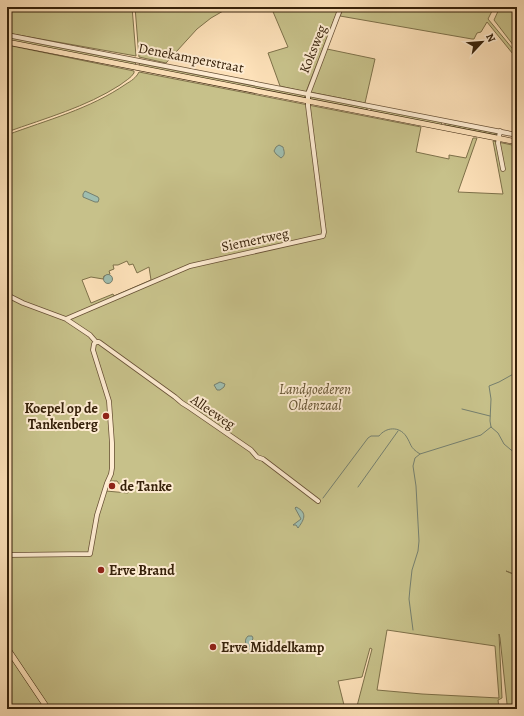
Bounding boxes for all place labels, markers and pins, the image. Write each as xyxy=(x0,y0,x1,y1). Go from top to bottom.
place label: Koepel op de Tankenberg xyxy=(24,399,99,434)
marker: Koepel op de Tankenberg xyxy=(101,411,111,421)
place label: de Tanke xyxy=(120,477,172,496)
marker: de Tanke xyxy=(107,481,117,491)
place label: Erve Brand xyxy=(109,561,175,580)
marker: Erve Brand xyxy=(96,565,106,575)
place label: Erve Middelkamp xyxy=(221,638,325,657)
marker: Erve Middelkamp xyxy=(208,642,218,652)

